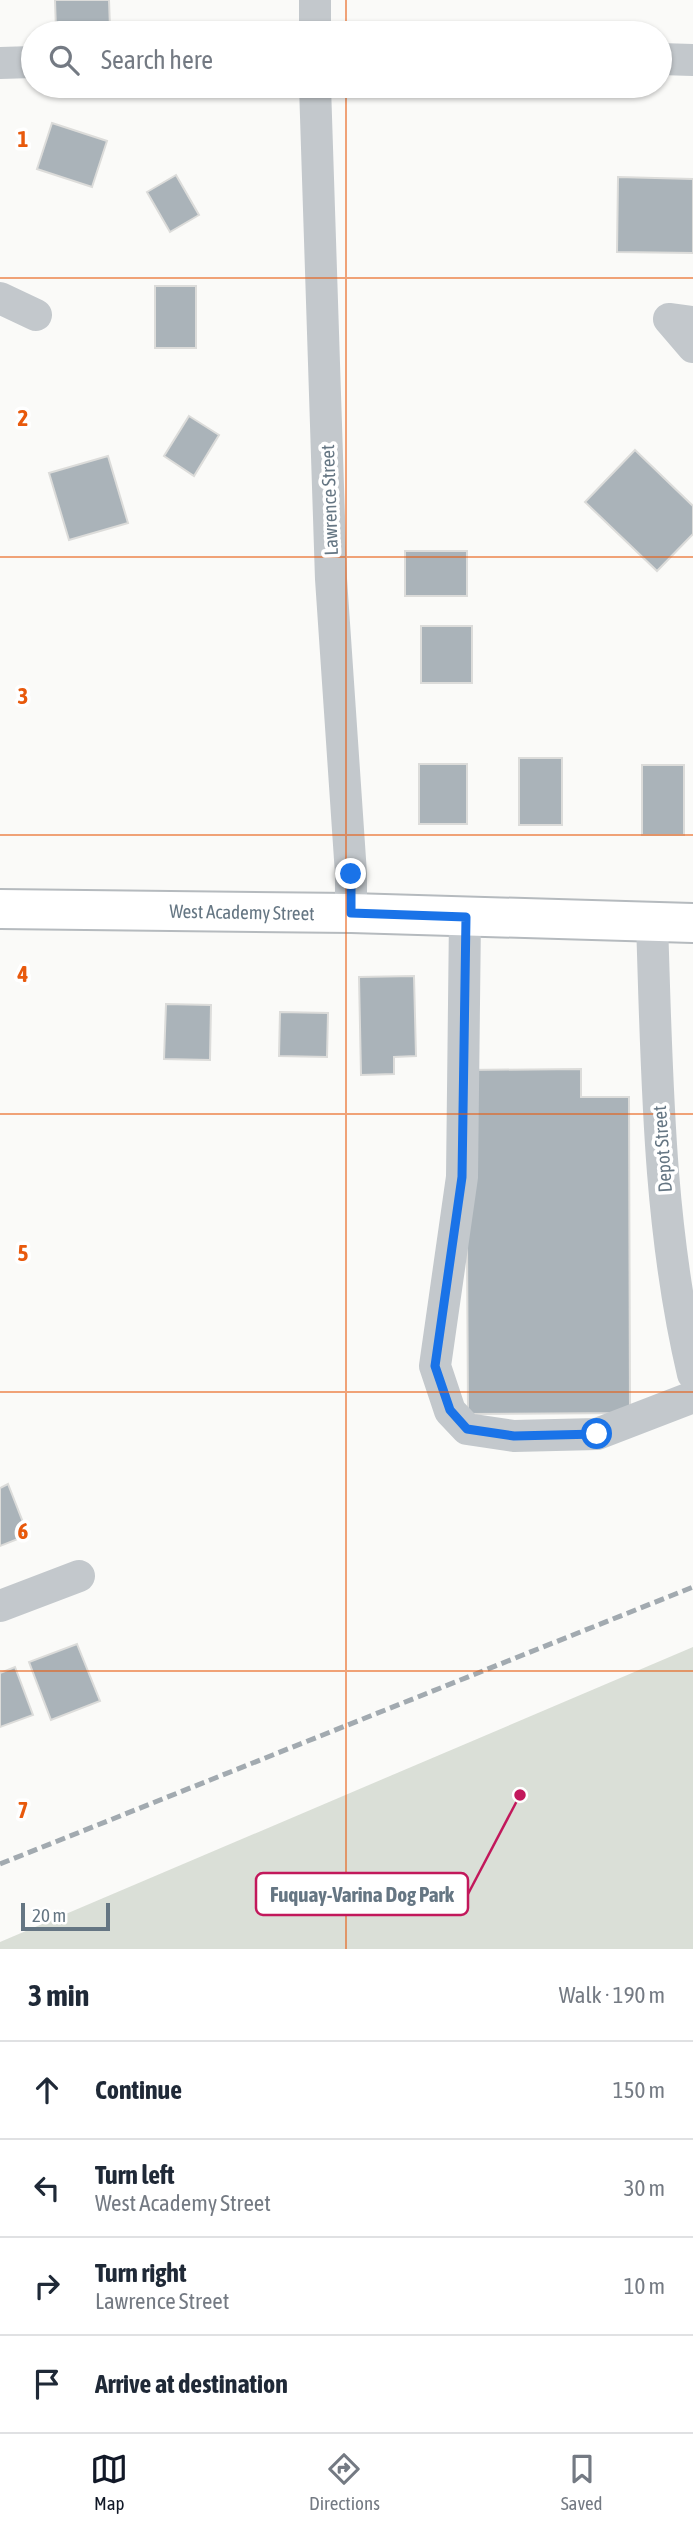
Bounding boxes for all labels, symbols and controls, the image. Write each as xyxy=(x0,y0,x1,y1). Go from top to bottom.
search box xyxy=(21,21,672,98)
icon: search xyxy=(45,41,83,79)
text: Search here xyxy=(101,45,213,75)
text: 1 xyxy=(18,126,29,152)
text: 2 xyxy=(18,405,28,431)
street label: Lawrence Street xyxy=(316,444,342,556)
text: 3 xyxy=(18,683,28,709)
route end xyxy=(335,858,366,889)
street label: West Academy Street xyxy=(169,900,315,924)
text: 4 xyxy=(17,961,29,987)
street label: Depot Street xyxy=(648,1105,676,1193)
text: 5 xyxy=(18,1240,29,1266)
route start xyxy=(581,1418,612,1449)
text: 6 xyxy=(18,1518,29,1544)
text: 7 xyxy=(18,1797,28,1823)
callout: Fuquay-Varina Dog Park xyxy=(256,1873,468,1915)
text: Fuquay-Varina Dog Park xyxy=(270,1882,455,1906)
scale bar xyxy=(21,1900,110,1932)
text: 20 m xyxy=(32,1904,66,1926)
text: 3 min xyxy=(28,1978,89,2012)
text: Walk · 190 m xyxy=(559,1982,665,2008)
icon: ahead xyxy=(28,2071,66,2109)
text: Continue xyxy=(95,2075,182,2105)
text: 150 m xyxy=(613,2077,665,2103)
text: Turn left xyxy=(95,2160,175,2190)
icon: left xyxy=(28,2169,66,2207)
text: 30 m xyxy=(624,2175,665,2201)
text: West Academy Street xyxy=(95,2190,271,2216)
text: Turn right xyxy=(95,2258,186,2288)
icon: right xyxy=(28,2267,66,2305)
text: 10 m xyxy=(624,2273,665,2299)
text: Lawrence Street xyxy=(95,2288,229,2314)
icon: arrive xyxy=(28,2365,66,2403)
text: Arrive at destination xyxy=(95,2369,288,2399)
tab: Map xyxy=(90,2450,128,2514)
tab: Directions xyxy=(309,2450,380,2514)
tab: Saved xyxy=(561,2450,603,2514)

